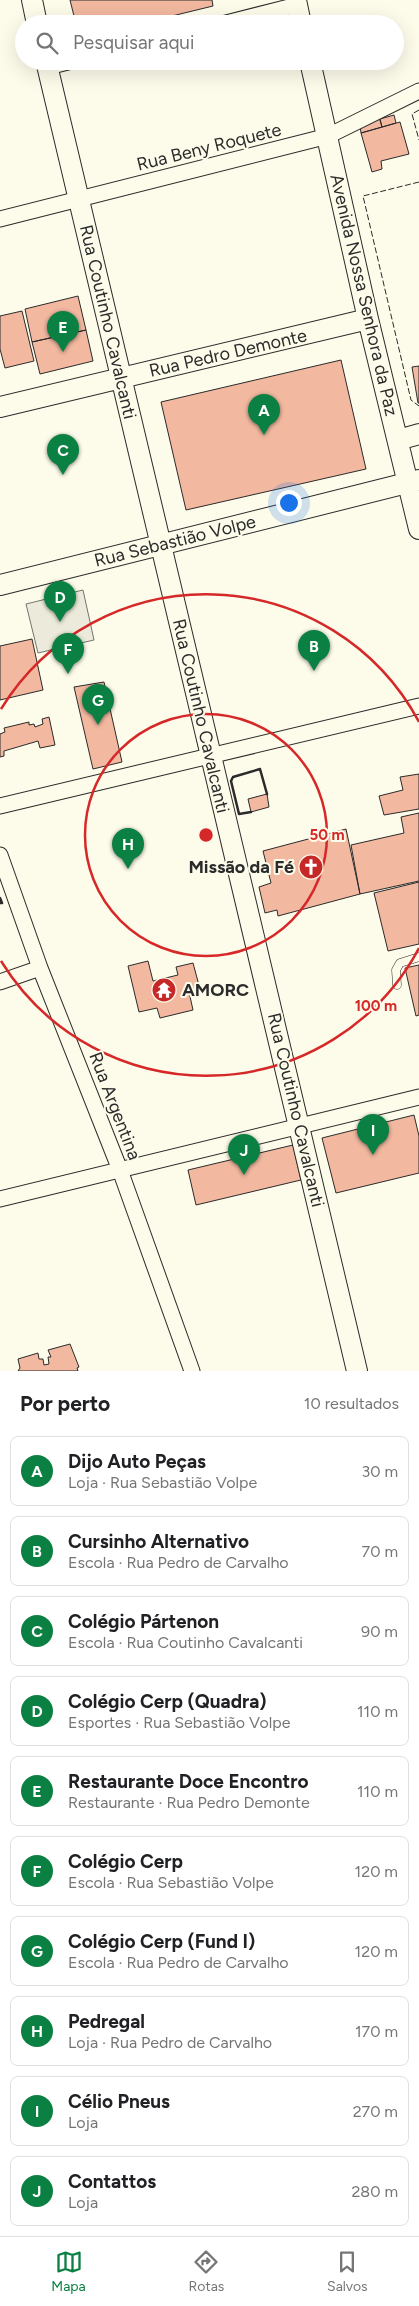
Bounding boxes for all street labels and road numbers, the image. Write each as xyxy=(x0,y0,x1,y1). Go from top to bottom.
street label: Rua Beny Roquete xyxy=(134,118,284,176)
street label: Avenida Nossa Senhora da Paz xyxy=(325,172,403,418)
street label: Rua Coutinho Cavalcanti xyxy=(75,223,141,421)
street label: Rua Pedro Demonte xyxy=(147,324,309,382)
street label: Rua Sebastião Volpe xyxy=(92,510,258,572)
street label: Rua Coutinho Cavalcanti xyxy=(168,617,234,815)
street label: Rua Coutinho Cavalcanti xyxy=(263,1011,329,1209)
street label: Rua Argentina xyxy=(84,1049,146,1163)

